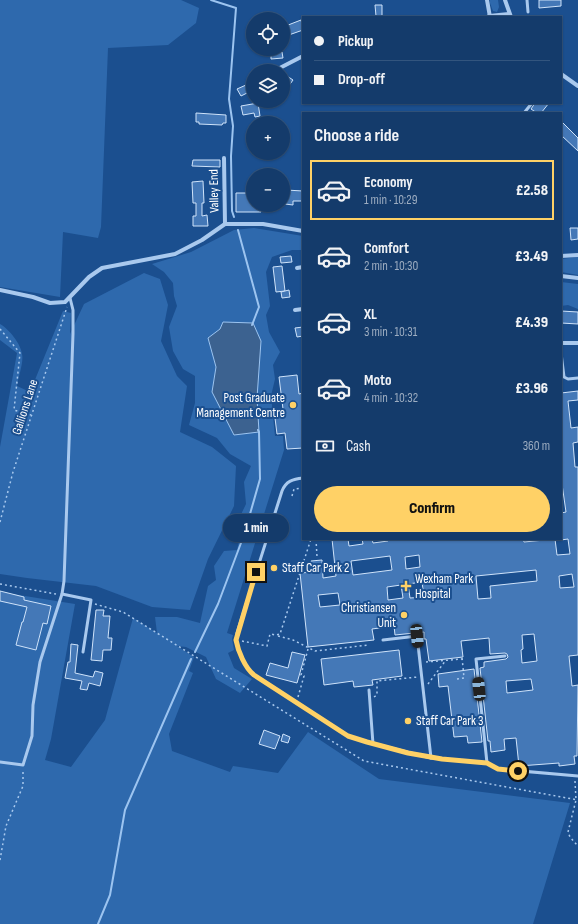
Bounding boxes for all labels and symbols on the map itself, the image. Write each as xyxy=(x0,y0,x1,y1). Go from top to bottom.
street label: Valley End xyxy=(206,169,222,213)
street label: Gallions Lane xyxy=(9,377,41,437)
place label: Post Graduate Management Centre xyxy=(196,390,285,421)
marker: Post Graduate Management Centre xyxy=(288,400,298,410)
callout: 1 min xyxy=(223,514,289,542)
place label: Staff Car Park 2 xyxy=(282,560,349,576)
route end xyxy=(247,563,265,581)
marker: Staff Car Park 2 xyxy=(269,563,279,573)
place label: Wexham Park Hospital xyxy=(415,571,473,602)
marker: Wexham Park Hospital xyxy=(400,580,412,592)
place label: Christiansen Unit xyxy=(341,600,396,631)
marker: Christiansen Unit xyxy=(399,610,409,620)
car xyxy=(410,623,424,649)
car xyxy=(472,676,486,702)
place label: Staff Car Park 3 xyxy=(416,713,483,729)
marker: Staff Car Park 3 xyxy=(403,716,413,726)
route start xyxy=(509,762,527,780)

